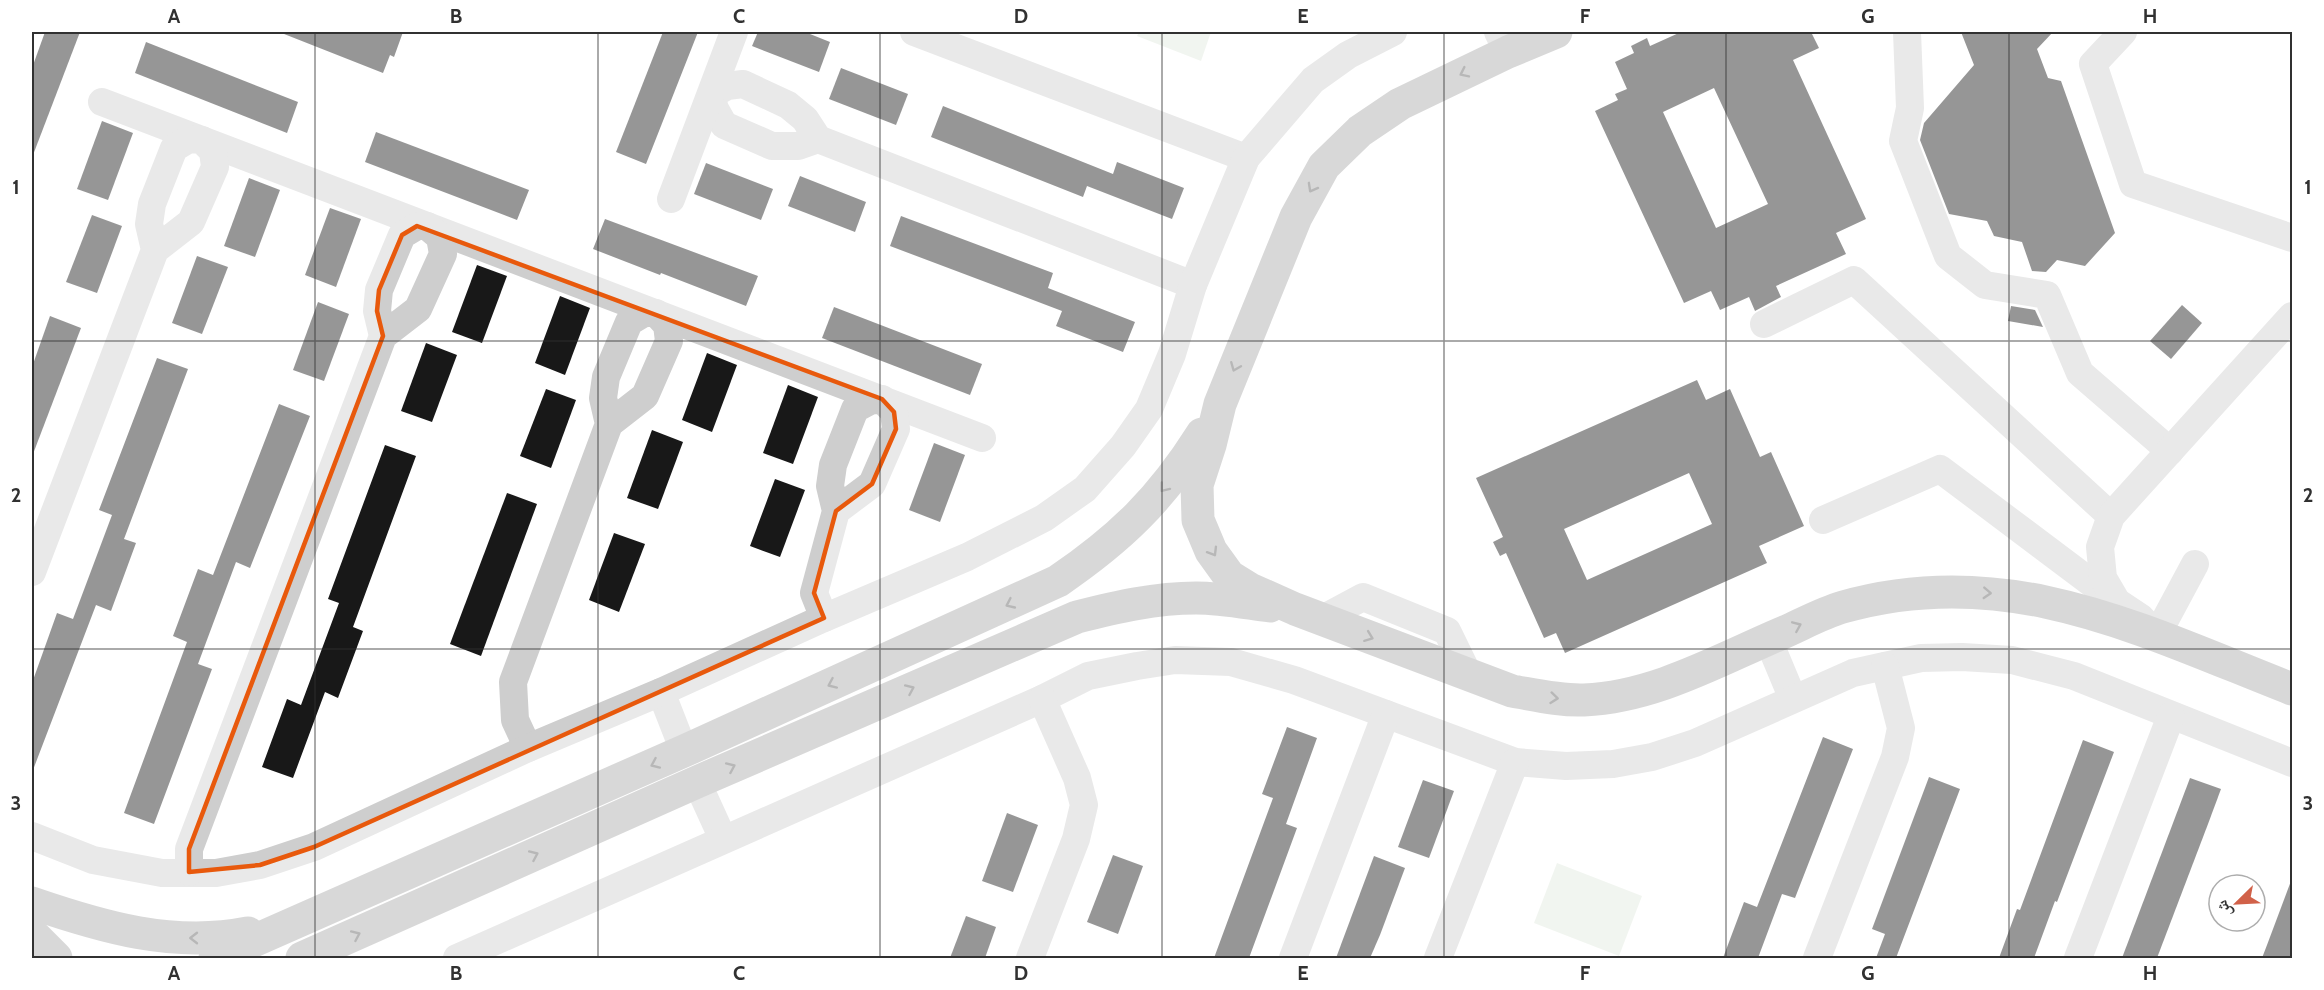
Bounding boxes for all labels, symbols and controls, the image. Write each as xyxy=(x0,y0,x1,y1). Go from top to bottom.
text: A xyxy=(168,4,181,28)
text: B xyxy=(450,4,462,28)
text: C xyxy=(733,4,745,28)
text: D xyxy=(1014,4,1028,28)
text: E xyxy=(1297,4,1309,28)
text: F xyxy=(1580,4,1591,28)
text: G xyxy=(1861,4,1875,28)
text: H xyxy=(2143,4,2157,28)
one-way arrow xyxy=(1460,65,1471,77)
text: 1 xyxy=(12,175,20,199)
text: 1 xyxy=(2304,175,2312,199)
one-way arrow xyxy=(1308,182,1319,192)
one-way arrow xyxy=(1230,361,1242,372)
one-way arrow xyxy=(1161,481,1172,492)
text: 2 xyxy=(11,483,21,507)
text: 2 xyxy=(2303,483,2313,507)
one-way arrow xyxy=(1206,546,1218,556)
one-way arrow xyxy=(1983,586,1992,599)
one-way arrow xyxy=(1006,596,1017,608)
one-way arrow xyxy=(1791,621,1802,633)
one-way arrow xyxy=(1363,629,1374,642)
one-way arrow xyxy=(828,676,839,688)
one-way arrow xyxy=(903,684,914,696)
one-way arrow xyxy=(1549,691,1558,703)
one-way arrow xyxy=(650,756,661,768)
one-way arrow xyxy=(725,762,736,774)
text: 3 xyxy=(11,791,21,815)
text: 3 xyxy=(2303,791,2313,815)
one-way arrow xyxy=(527,850,538,862)
north arrow xyxy=(2207,873,2267,933)
text: ش xyxy=(2212,897,2236,921)
one-way arrow xyxy=(349,930,360,942)
one-way arrow xyxy=(190,932,199,944)
text: A xyxy=(168,961,181,985)
text: B xyxy=(450,961,462,985)
text: C xyxy=(733,961,745,985)
text: D xyxy=(1014,961,1028,985)
text: E xyxy=(1297,961,1309,985)
text: F xyxy=(1580,961,1591,985)
text: G xyxy=(1861,961,1875,985)
text: H xyxy=(2143,961,2157,985)

